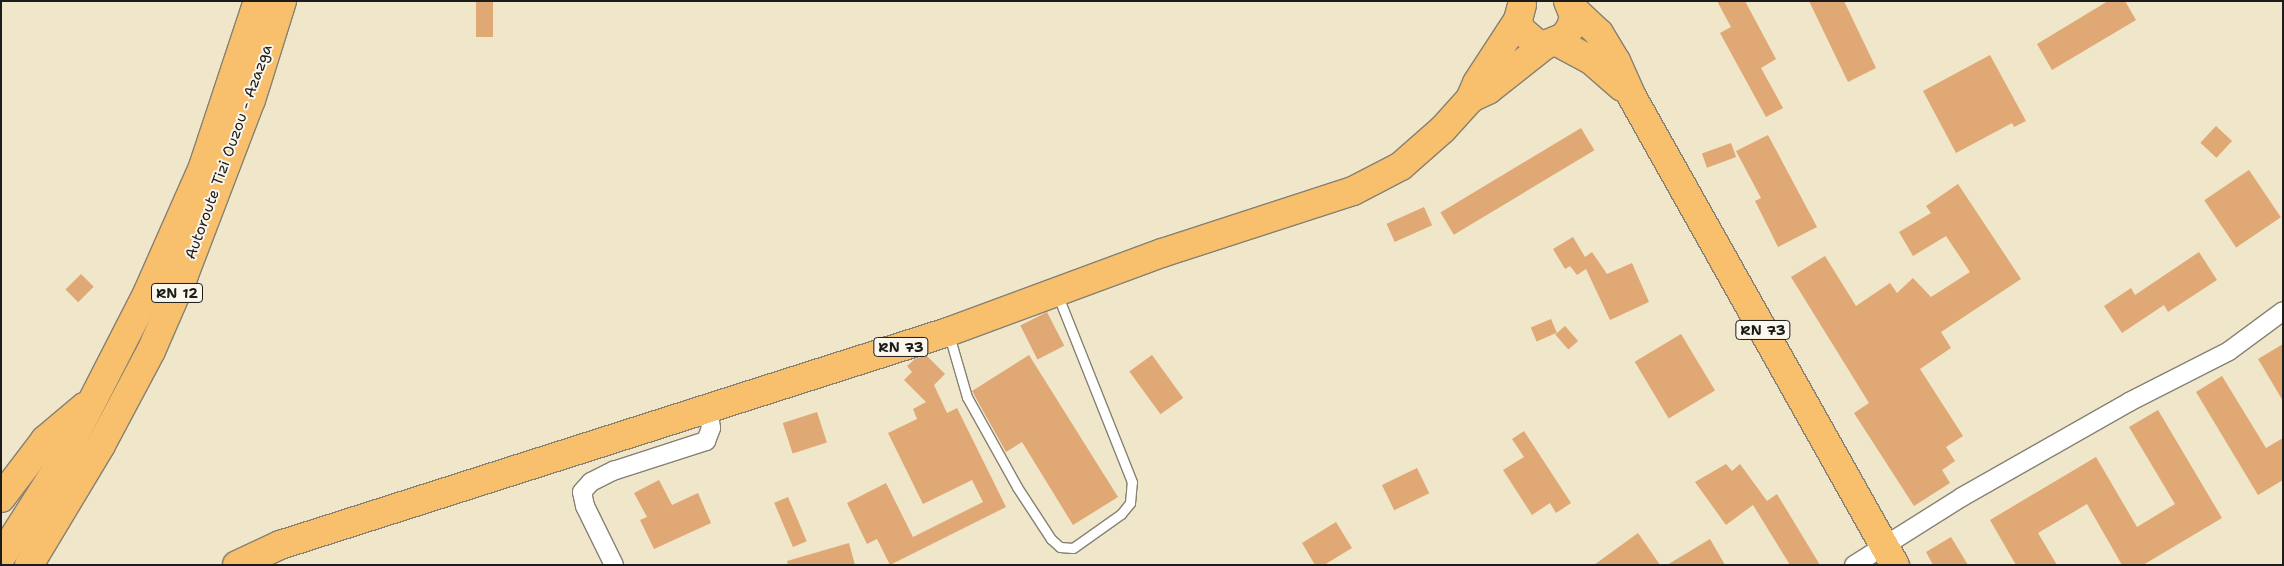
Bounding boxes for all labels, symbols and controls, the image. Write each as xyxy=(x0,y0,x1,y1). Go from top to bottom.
street label: Autoroute Tizi Ouzou - Azazga xyxy=(182,42,276,262)
road number: RN 12 xyxy=(151,282,203,304)
road number: RN 73 xyxy=(1734,318,1792,342)
road number: RN 73 xyxy=(872,336,930,358)

